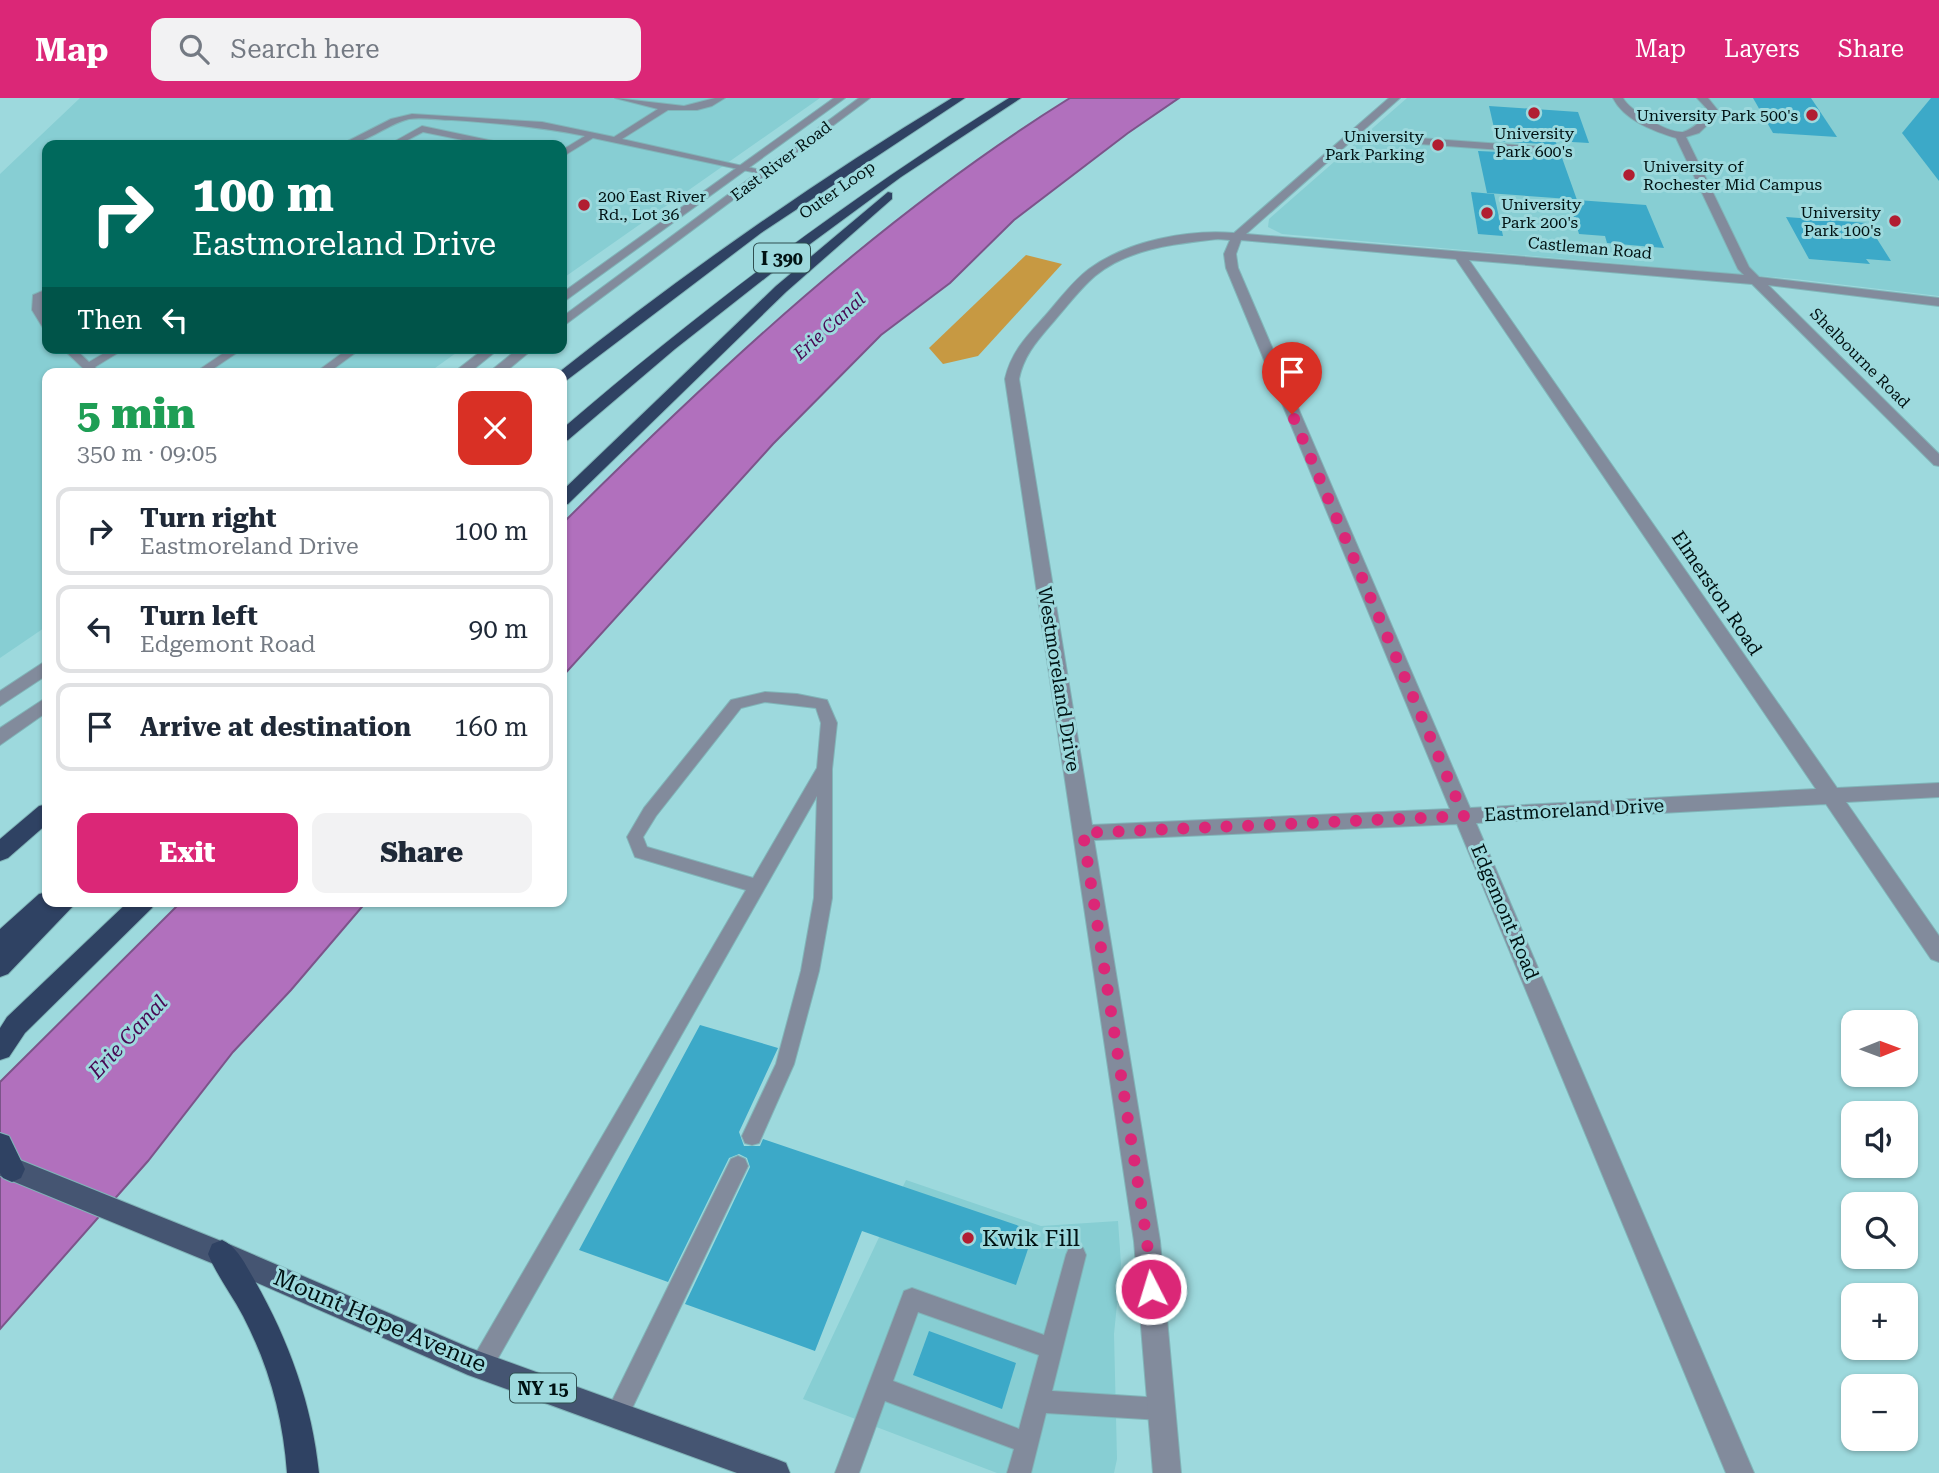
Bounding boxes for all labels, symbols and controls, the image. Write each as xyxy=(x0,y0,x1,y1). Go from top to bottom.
search box xyxy=(151,18,641,81)
text: Map xyxy=(35,30,109,69)
icon: search xyxy=(175,30,213,68)
text: Search here xyxy=(231,34,380,64)
text: Map xyxy=(1635,35,1686,63)
text: Layers xyxy=(1724,35,1800,63)
text: Share xyxy=(1838,35,1904,63)
marker: University Park 600's xyxy=(1526,105,1542,121)
place label: University Park 500's xyxy=(1636,106,1798,125)
marker: University Park 500's xyxy=(1804,107,1820,123)
street label: East River Road xyxy=(727,117,835,205)
place label: University Park 600's xyxy=(1494,124,1575,161)
place label: University Park Parking xyxy=(1325,127,1425,164)
marker: University Park Parking xyxy=(1430,137,1446,153)
street label: Outer Loop xyxy=(796,157,878,223)
place label: University of Rochester Mid Campus xyxy=(1643,157,1822,194)
text: 100 m xyxy=(192,166,334,223)
marker: University of Rochester Mid Campus xyxy=(1621,167,1637,183)
icon: right xyxy=(77,168,168,259)
place label: 200 East River Rd., Lot 36 xyxy=(598,187,707,224)
place label: University Park 200's xyxy=(1501,195,1582,232)
marker: 200 East River Rd., Lot 36 xyxy=(576,197,592,213)
place label: University Park 100's xyxy=(1800,203,1882,240)
marker: University Park 200's xyxy=(1479,205,1495,221)
marker: University Park 100's xyxy=(1887,213,1903,229)
text: Eastmoreland Drive xyxy=(192,225,496,263)
street label: Castleman Road xyxy=(1527,233,1653,263)
road number: I 390 xyxy=(754,244,810,272)
water label: Erie Canal xyxy=(788,288,869,364)
icon: left xyxy=(156,301,194,339)
street label: Shelbourne Road xyxy=(1806,304,1914,412)
text: Then xyxy=(77,305,142,335)
pin xyxy=(1262,342,1322,414)
icon: arrive xyxy=(1273,353,1311,391)
text: 5 min xyxy=(77,389,195,438)
button: close xyxy=(458,391,532,465)
text: 350 m · 09:05 xyxy=(77,440,217,467)
text: Turn right xyxy=(140,503,276,533)
icon: right xyxy=(81,512,119,550)
text: 100 m xyxy=(454,516,528,546)
street label: Elmerston Road xyxy=(1667,526,1767,660)
text: Eastmoreland Drive xyxy=(140,533,359,560)
street label: Westmoreland Drive xyxy=(1033,585,1085,773)
text: Turn left xyxy=(140,601,258,631)
icon: left xyxy=(81,610,119,648)
text: 90 m xyxy=(469,614,528,644)
text: Edgemont Road xyxy=(140,631,316,658)
icon: arrive xyxy=(81,708,119,746)
text: Arrive at destination xyxy=(140,712,411,742)
text: 160 m xyxy=(454,712,528,742)
street label: Eastmoreland Drive xyxy=(1483,794,1665,826)
button: Exit xyxy=(77,813,298,893)
button: Share xyxy=(312,813,532,893)
street label: Edgemont Road xyxy=(1466,841,1544,983)
water label: Erie Canal xyxy=(83,991,172,1084)
north arrow xyxy=(1841,1010,1918,1087)
map controls xyxy=(1841,1010,1918,1451)
button: sound xyxy=(1841,1101,1918,1178)
button: search xyxy=(1841,1192,1918,1269)
place label: Kwik Fill xyxy=(982,1225,1080,1252)
marker: Kwik Fill xyxy=(960,1230,976,1246)
position arrow xyxy=(1114,1252,1188,1326)
street label: Mount Hope Avenue xyxy=(270,1264,490,1378)
button: + xyxy=(1841,1283,1918,1360)
road number: NY 15 xyxy=(510,1373,576,1402)
button: − xyxy=(1841,1374,1918,1451)

